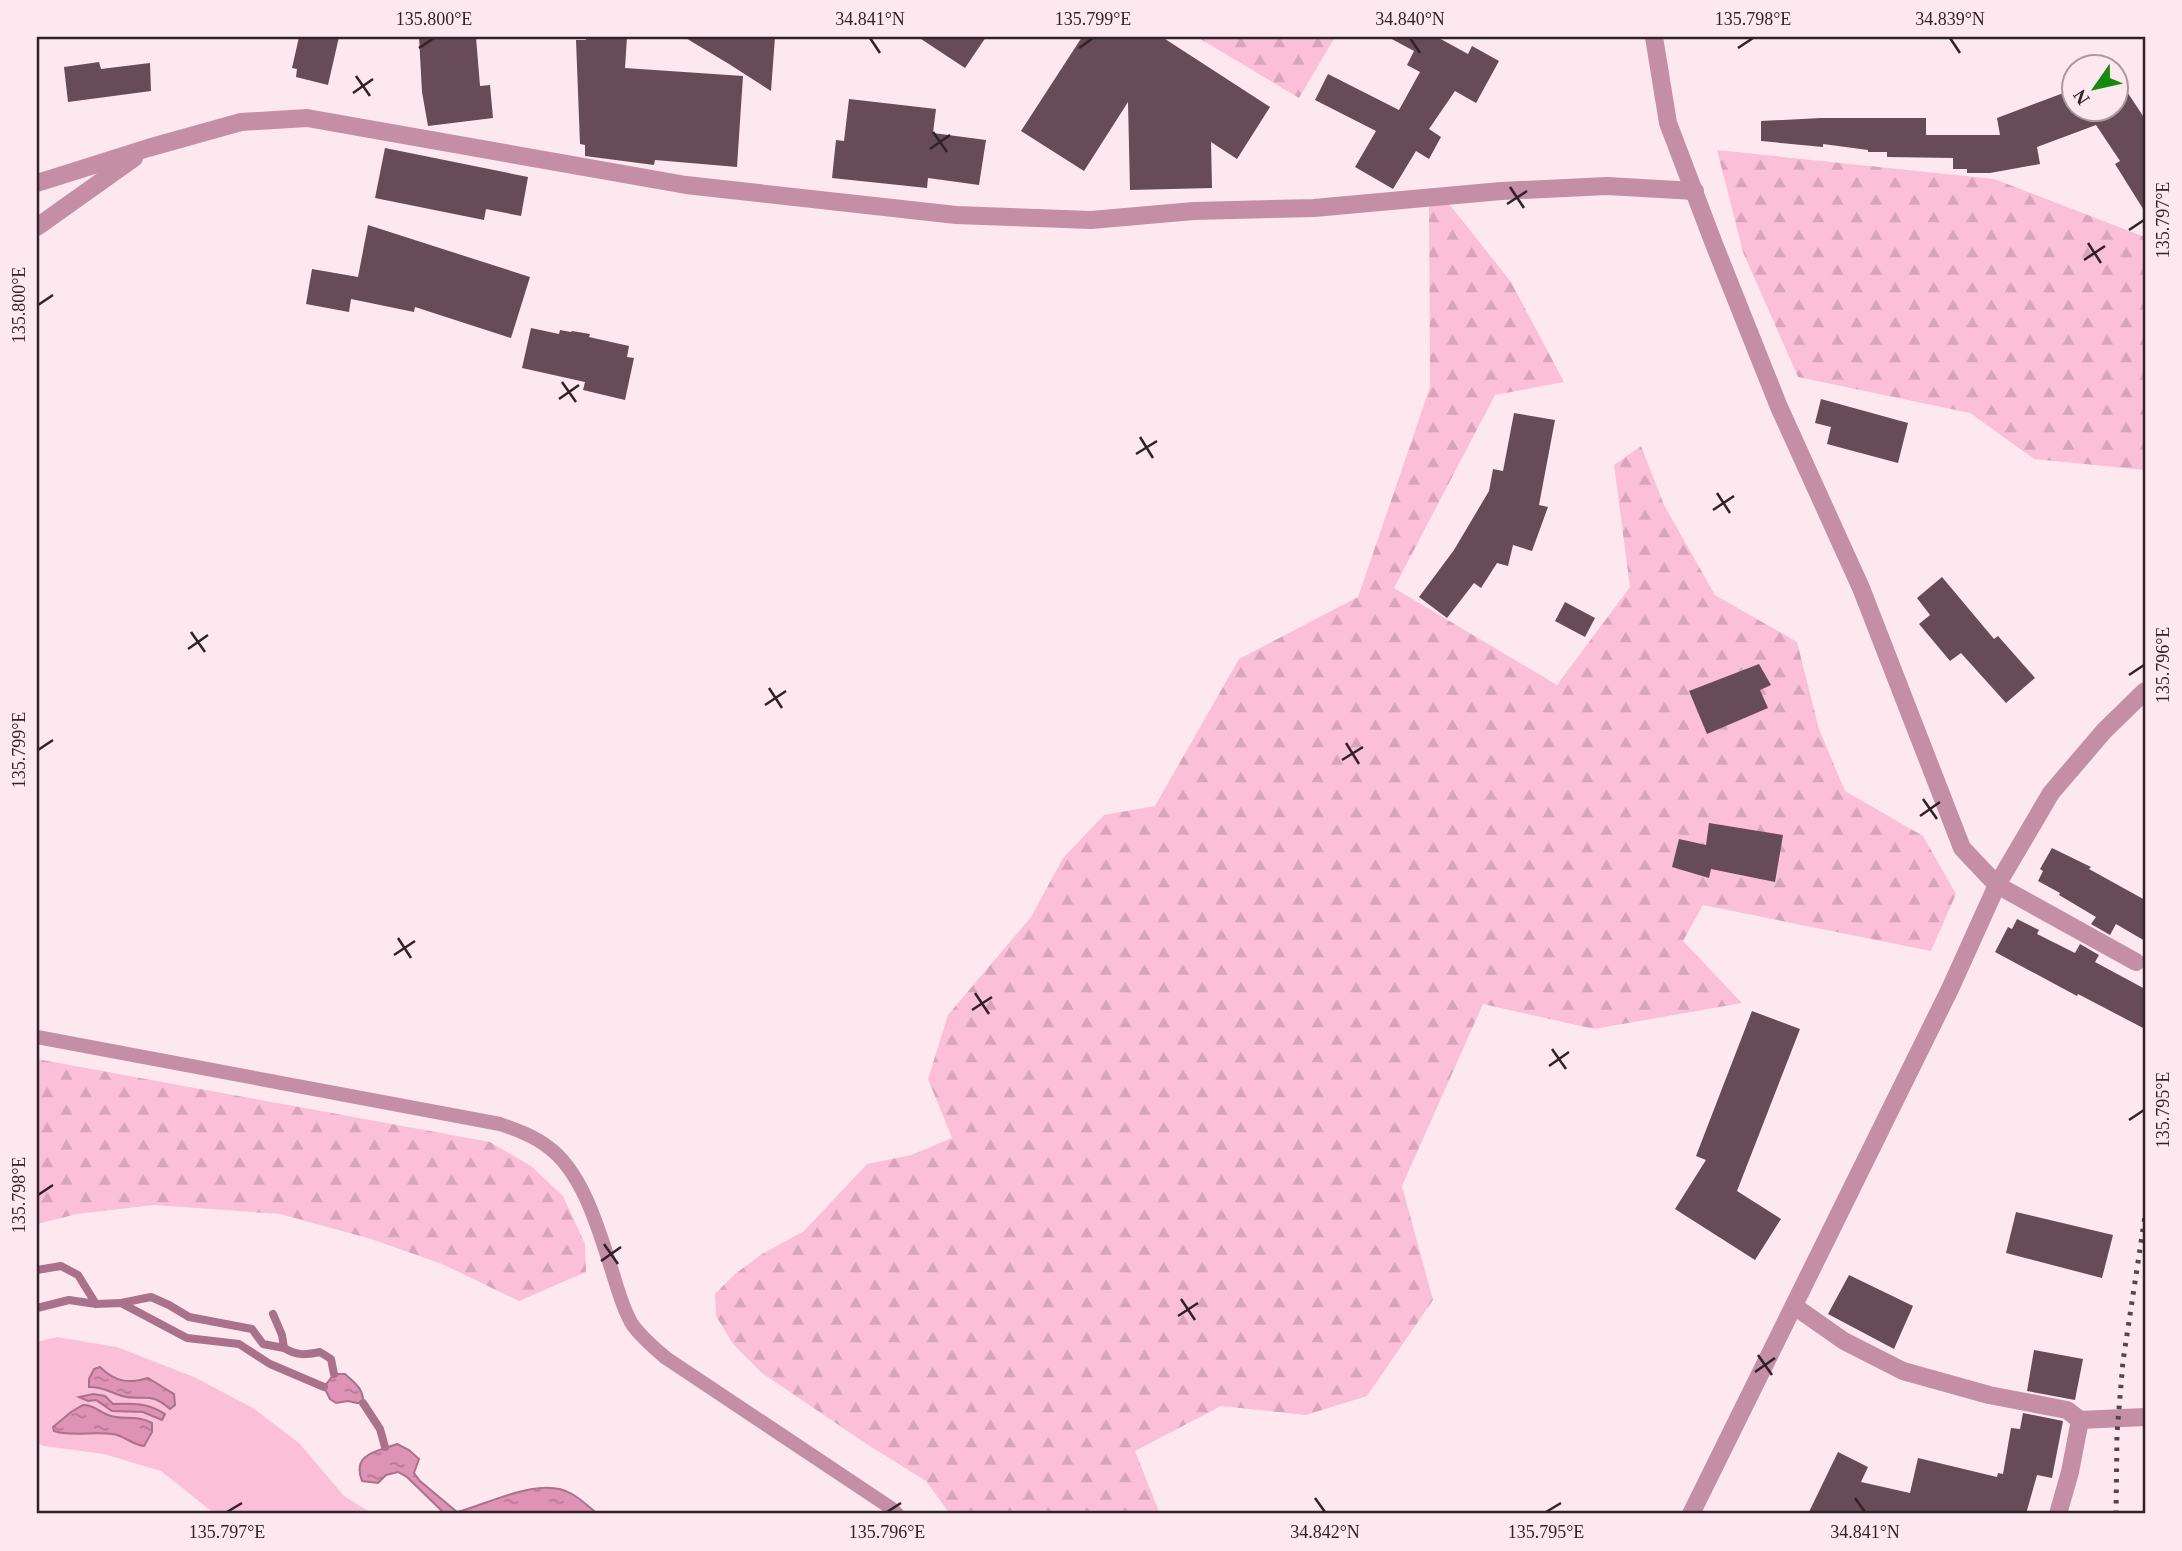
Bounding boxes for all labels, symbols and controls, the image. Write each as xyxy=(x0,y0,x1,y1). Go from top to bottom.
text: 135.800°E xyxy=(396,9,472,29)
text: 34.841°N xyxy=(835,9,905,29)
text: 135.799°E xyxy=(1055,9,1131,29)
text: 34.840°N xyxy=(1375,9,1445,29)
text: 135.798°E xyxy=(1715,9,1791,29)
text: 34.839°N xyxy=(1915,9,1985,29)
north arrow xyxy=(2060,52,2130,122)
text: N xyxy=(2069,85,2094,109)
text: 135.797°E xyxy=(2153,182,2173,258)
text: 135.800°E xyxy=(9,267,29,343)
text: 135.796°E xyxy=(2153,627,2173,703)
text: 135.799°E xyxy=(9,712,29,788)
text: 135.795°E xyxy=(2153,1072,2173,1148)
text: 135.798°E xyxy=(9,1157,29,1233)
text: 135.797°E xyxy=(189,1522,265,1542)
text: 135.796°E xyxy=(849,1522,925,1542)
text: 34.842°N xyxy=(1290,1522,1360,1542)
text: 135.795°E xyxy=(1508,1522,1584,1542)
text: 34.841°N xyxy=(1830,1522,1900,1542)

